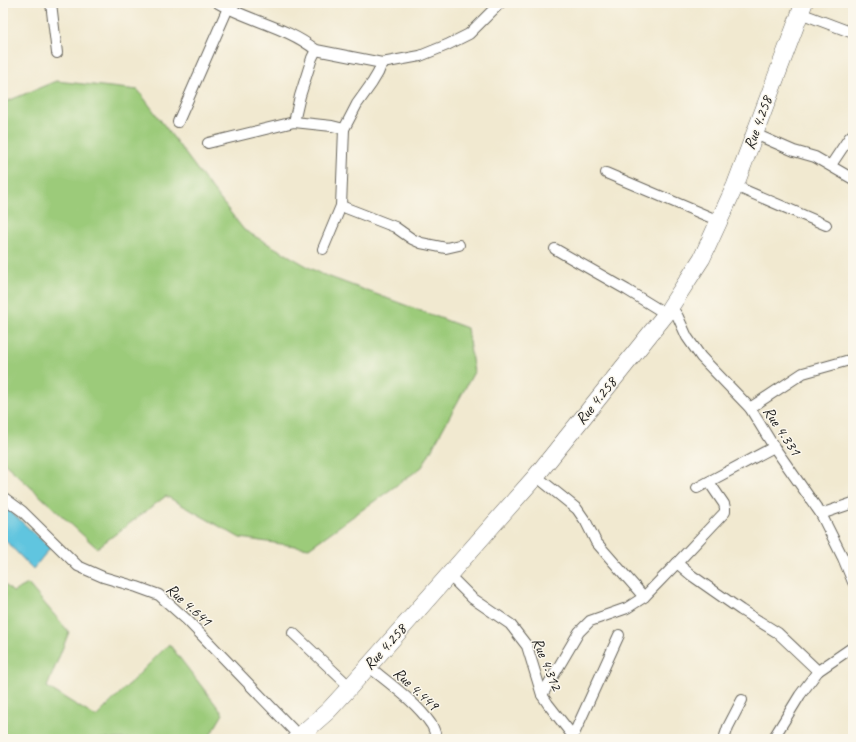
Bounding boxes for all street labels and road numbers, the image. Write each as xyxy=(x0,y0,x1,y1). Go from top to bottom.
street label: Rue 4.258 xyxy=(739,92,777,152)
street label: Rue 4.258 xyxy=(571,372,622,429)
street label: Rue 4.331 xyxy=(759,402,806,460)
street label: Rue 4.641 xyxy=(162,579,217,631)
street label: Rue 4.258 xyxy=(359,619,412,674)
street label: Rue 4.312 xyxy=(527,635,567,695)
street label: Rue 4.449 xyxy=(389,663,444,716)

